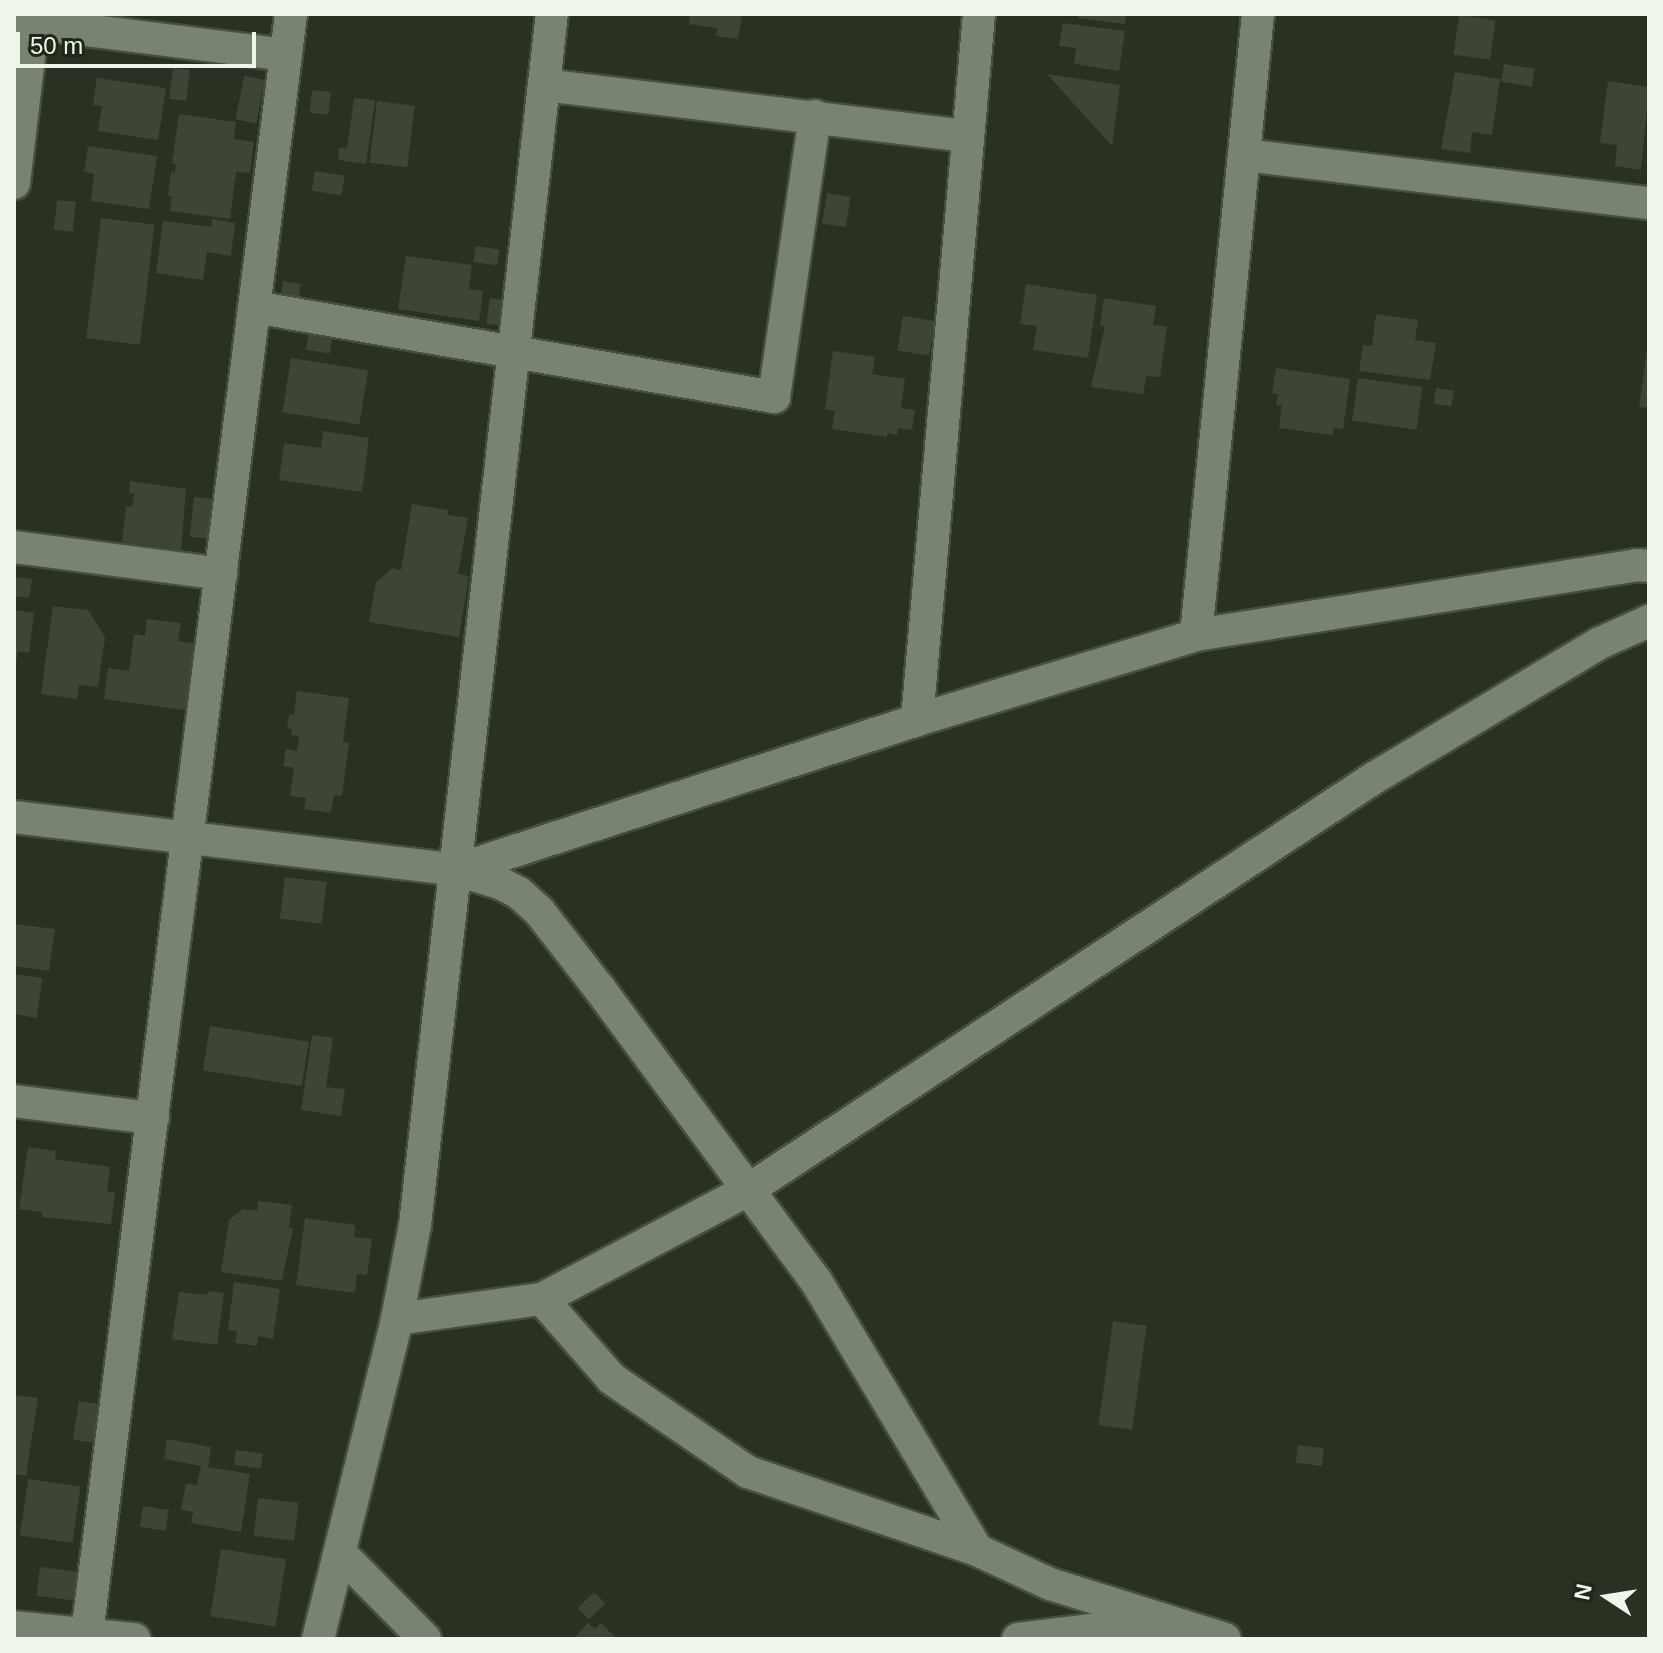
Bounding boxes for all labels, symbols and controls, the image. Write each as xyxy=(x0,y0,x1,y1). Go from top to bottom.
scale bar xyxy=(20,16,260,66)
text: 50 m xyxy=(30,32,83,59)
north arrow xyxy=(1567,1557,1647,1637)
text: N xyxy=(1569,1582,1597,1602)

